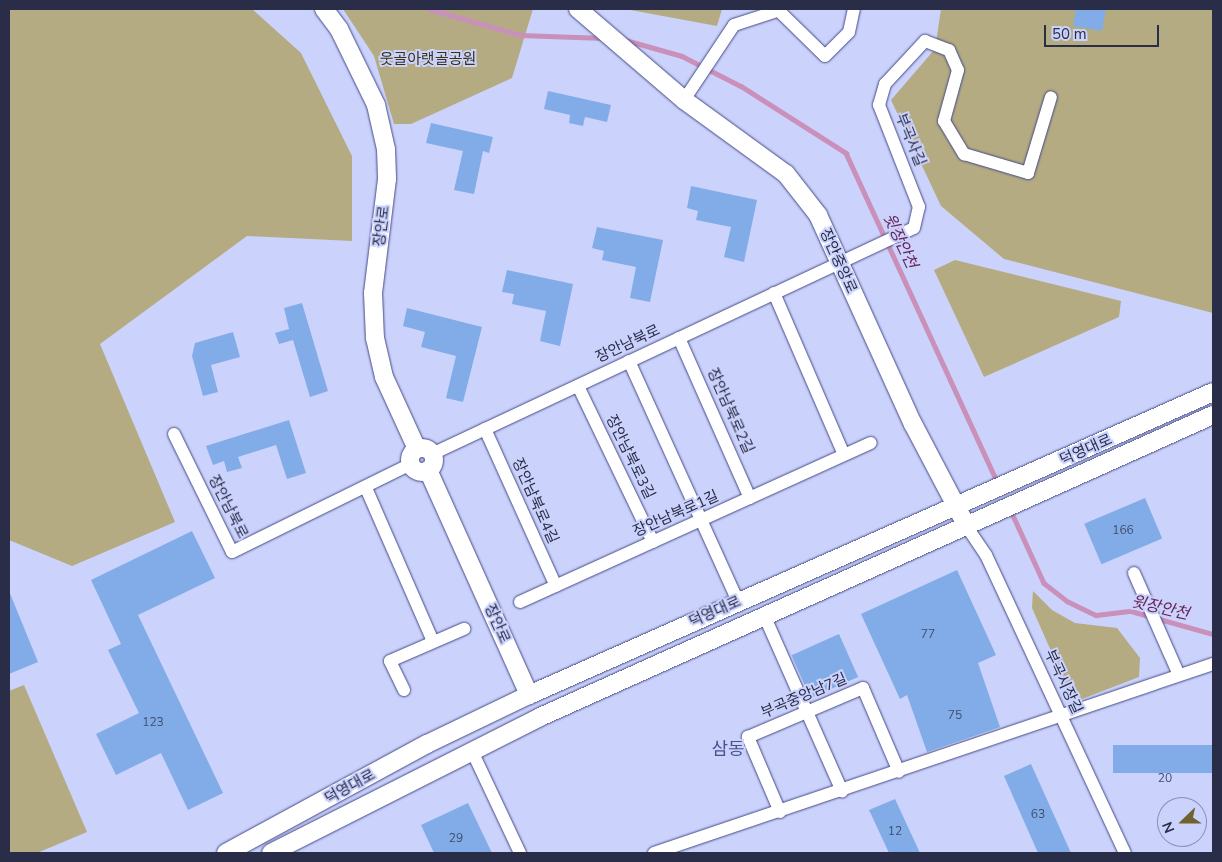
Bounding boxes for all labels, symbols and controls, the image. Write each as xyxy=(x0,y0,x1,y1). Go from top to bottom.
scale bar xyxy=(1047,15,1162,47)
text: 50 m xyxy=(1052,24,1087,44)
park label: 웃골아랫골공원 xyxy=(380,51,476,69)
street label: 부곡사길 xyxy=(891,111,929,169)
street label: 장안로 xyxy=(371,204,393,248)
water label: 윗장안천 xyxy=(879,210,921,272)
street label: 장안중앙로 xyxy=(816,226,860,296)
street label: 장안남북로 xyxy=(593,321,663,367)
street label: 장안남북로2길 xyxy=(703,365,757,457)
street label: 장안남북로3길 xyxy=(602,412,658,502)
street label: 덕영대로 xyxy=(1057,431,1115,469)
street label: 장안남북로4길 xyxy=(508,455,562,547)
street label: 장안남북로 xyxy=(204,472,252,542)
street label: 장안남북로1길 xyxy=(630,487,722,541)
house number: 166 xyxy=(1112,524,1134,538)
water label: 윗장안천 xyxy=(1129,592,1191,624)
street label: 덕영대로 xyxy=(686,593,744,631)
street label: 장안로 xyxy=(480,601,514,647)
house number: 77 xyxy=(921,628,935,642)
street label: 부곡시장길 xyxy=(1040,647,1086,717)
street label: 부곡중앙남7길 xyxy=(758,670,850,722)
house number: 75 xyxy=(948,709,962,723)
house number: 123 xyxy=(142,716,164,730)
district label: 삼동 xyxy=(711,738,745,760)
street label: 덕영대로 xyxy=(321,766,379,808)
house number: 20 xyxy=(1158,772,1172,786)
north arrow xyxy=(1157,797,1207,847)
house number: 63 xyxy=(1031,808,1045,822)
text: N xyxy=(1158,819,1179,836)
house number: 12 xyxy=(888,825,902,839)
house number: 29 xyxy=(449,832,463,846)

